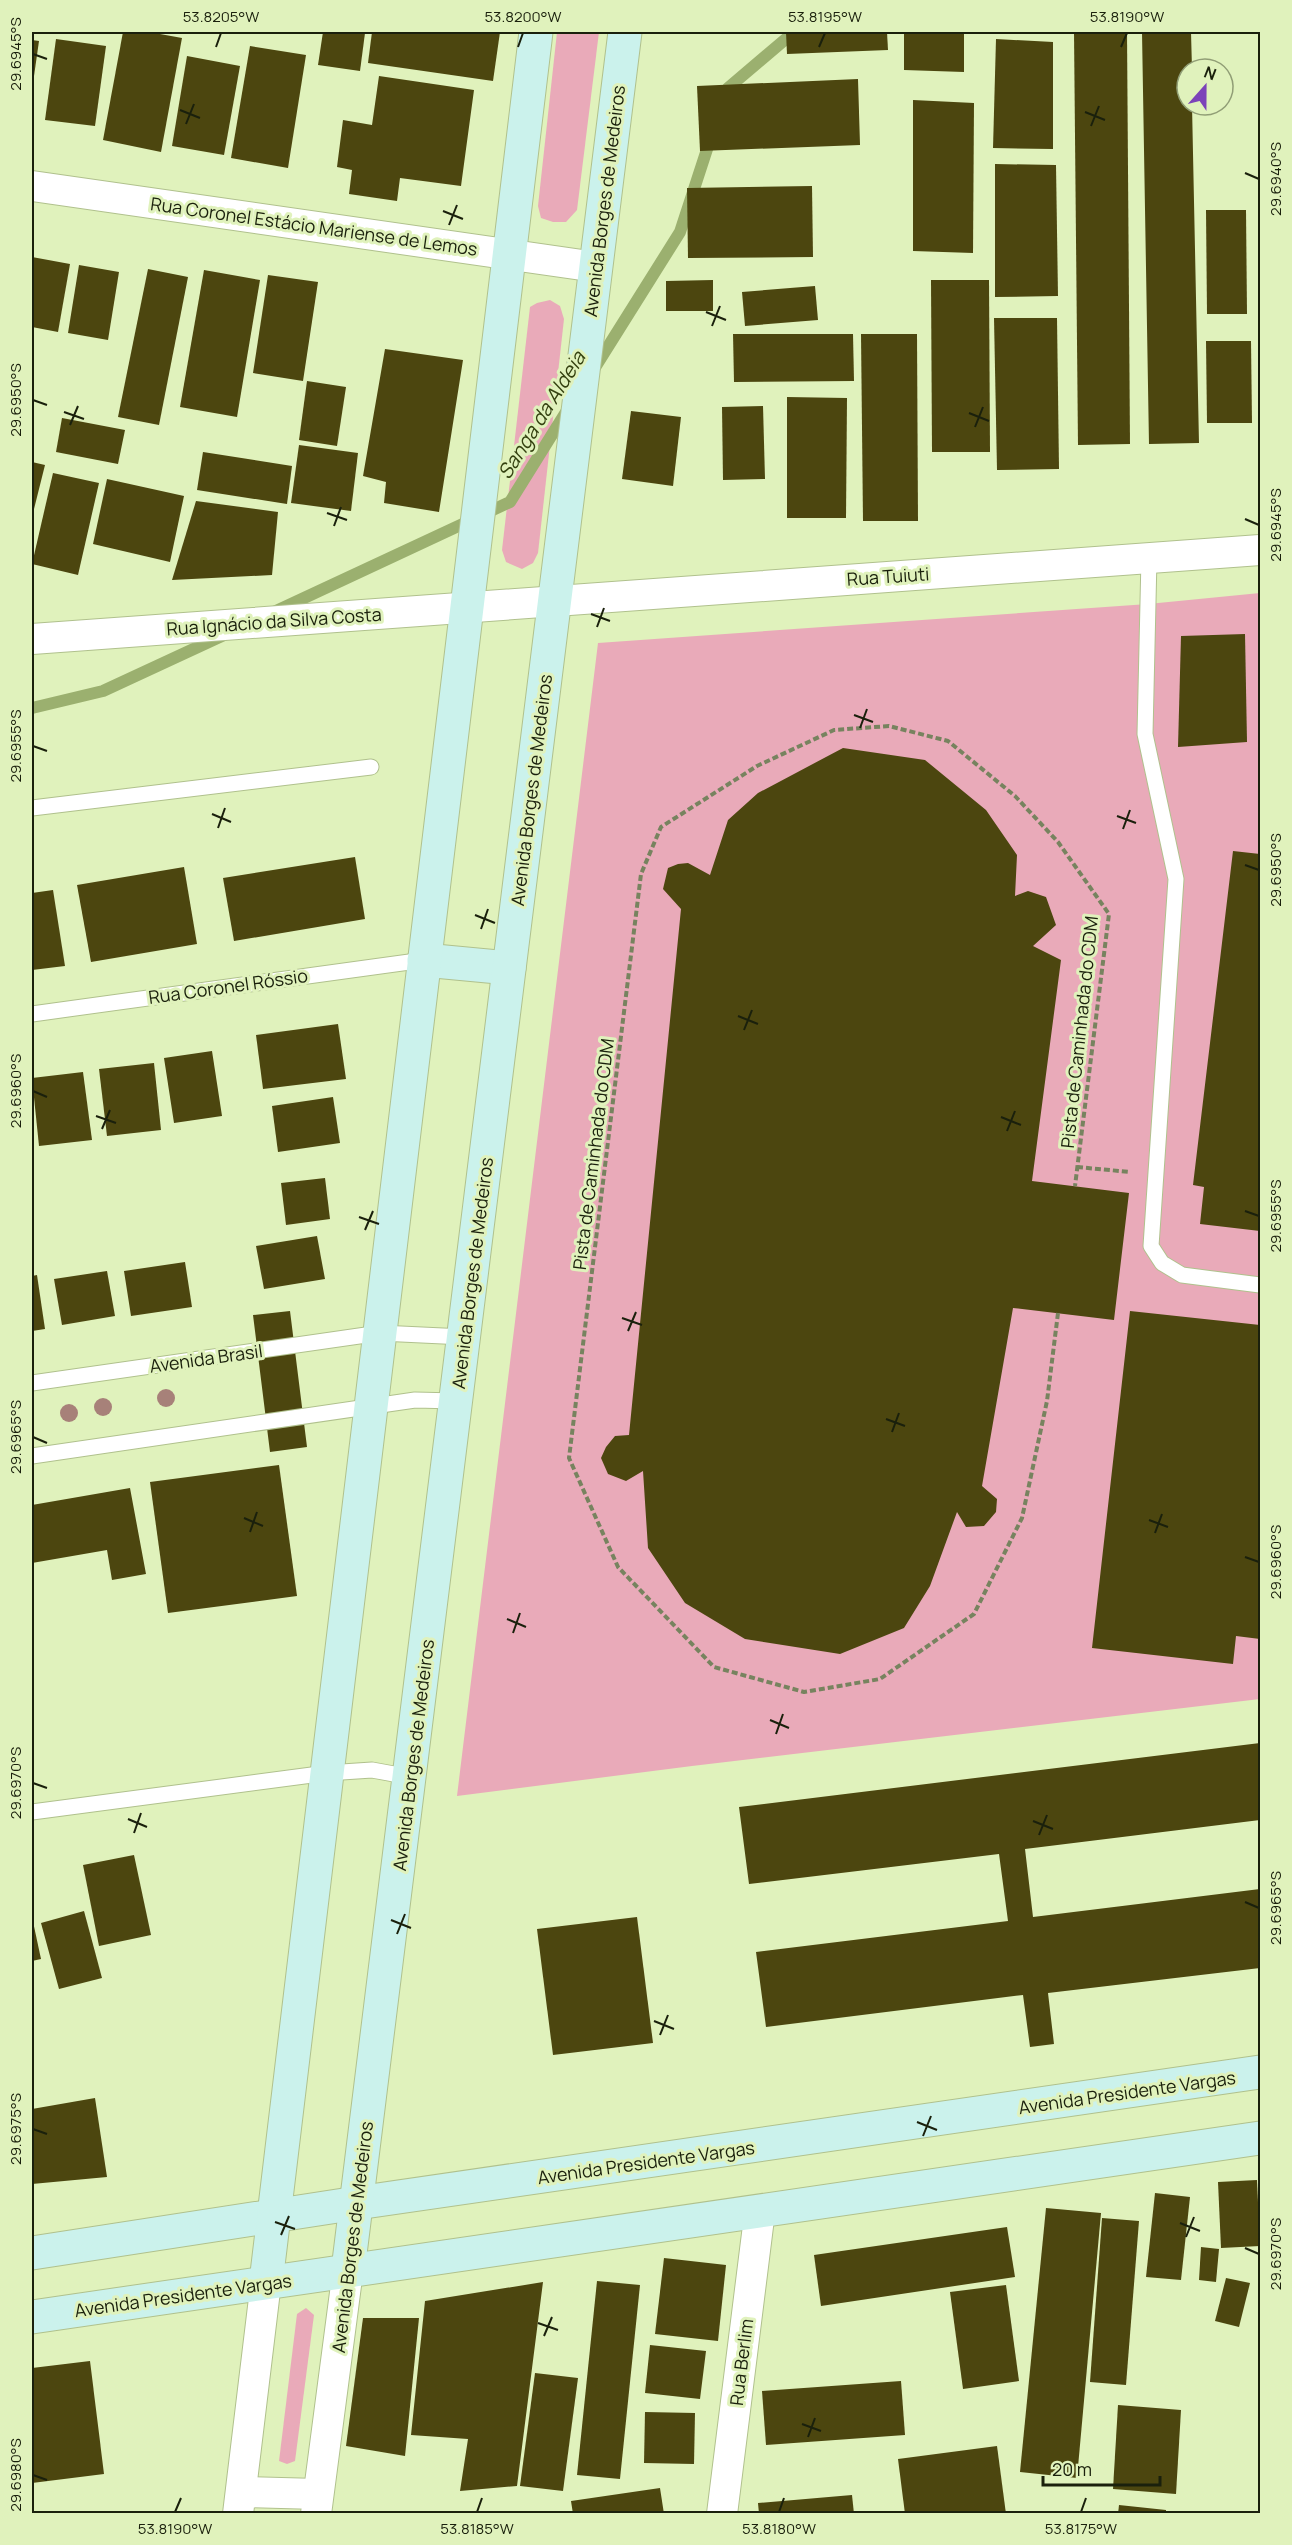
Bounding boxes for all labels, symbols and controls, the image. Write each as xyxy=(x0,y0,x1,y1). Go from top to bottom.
text: 53.8205°W xyxy=(183,6,259,27)
text: 53.8200°W xyxy=(484,6,562,27)
text: 53.8195°W xyxy=(788,6,862,27)
text: 53.8190°W xyxy=(1090,6,1164,27)
text: 29.6945°S xyxy=(5,17,26,91)
north arrow xyxy=(1175,57,1235,117)
text: N xyxy=(1201,61,1220,85)
street label: Avenida Borges de Medeiros xyxy=(578,84,630,318)
text: 29.6940°S xyxy=(1265,142,1286,216)
street label: Rua Coronel Estácio Mariense de Lemos xyxy=(149,191,479,261)
water label: Sanga da Aldeia xyxy=(491,345,592,484)
text: 29.6950°S xyxy=(5,363,26,437)
text: 29.6945°S xyxy=(1265,488,1286,562)
street label: Rua Tuiuti xyxy=(846,561,930,591)
street label: Rua Ignácio da Silva Costa xyxy=(166,602,382,640)
street label: Avenida Borges de Medeiros xyxy=(505,673,557,907)
text: 29.6955°S xyxy=(5,709,26,783)
text: 29.6950°S xyxy=(1265,833,1286,907)
street label: Pista de Caminhada do CDM xyxy=(1055,915,1103,1149)
street label: Rua Coronel Róssio xyxy=(147,963,309,1009)
street label: Pista de Caminhada do CDM xyxy=(567,1037,619,1271)
text: 29.6960°S xyxy=(5,1054,26,1128)
street label: Avenida Borges de Medeiros xyxy=(446,1156,498,1390)
text: 29.6955°S xyxy=(1265,1179,1286,1253)
street label: Avenida Brasil xyxy=(148,1338,264,1378)
text: 29.6965°S xyxy=(5,1400,26,1474)
text: 29.6960°S xyxy=(1265,1525,1286,1599)
street label: Avenida Borges de Medeiros xyxy=(387,1638,439,1872)
text: 29.6970°S xyxy=(5,1747,26,1819)
text: 29.6965°S xyxy=(1265,1871,1286,1945)
street label: Avenida Presidente Vargas xyxy=(1017,2065,1237,2119)
text: 29.6975°S xyxy=(5,2093,26,2165)
street label: Avenida Borges de Medeiros xyxy=(326,2120,378,2354)
street label: Avenida Presidente Vargas xyxy=(536,2135,756,2189)
text: 29.6970°S xyxy=(1265,2218,1286,2290)
street label: Avenida Presidente Vargas xyxy=(73,2268,293,2322)
street label: Rua Berlim xyxy=(724,2317,758,2407)
text: 29.6980°S xyxy=(5,2438,26,2512)
scale bar xyxy=(1043,2449,1160,2487)
text: 20 m xyxy=(1052,2457,1092,2481)
text: 53.8190°W xyxy=(138,2518,212,2539)
text: 53.8185°W xyxy=(440,2518,514,2539)
text: 53.8180°W xyxy=(742,2518,816,2539)
text: 53.8175°W xyxy=(1045,2518,1117,2539)

